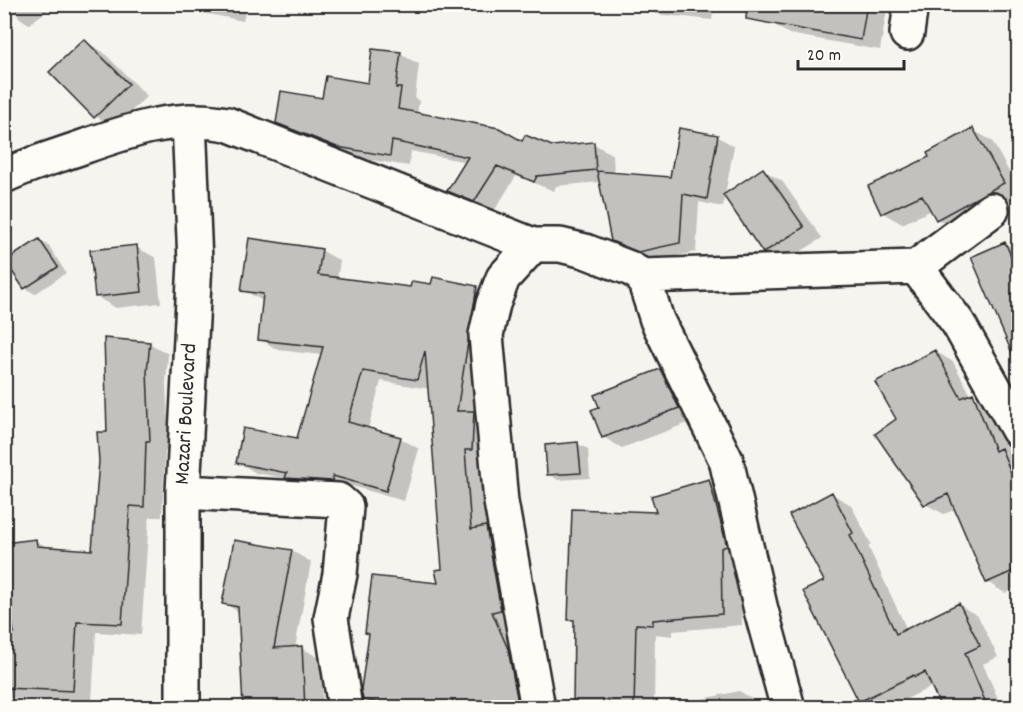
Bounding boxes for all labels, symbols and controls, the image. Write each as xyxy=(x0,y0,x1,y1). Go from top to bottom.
scale bar xyxy=(798,33,904,71)
text: 20 m xyxy=(807,44,841,69)
street label: Mazari Boulevard xyxy=(168,342,206,486)

